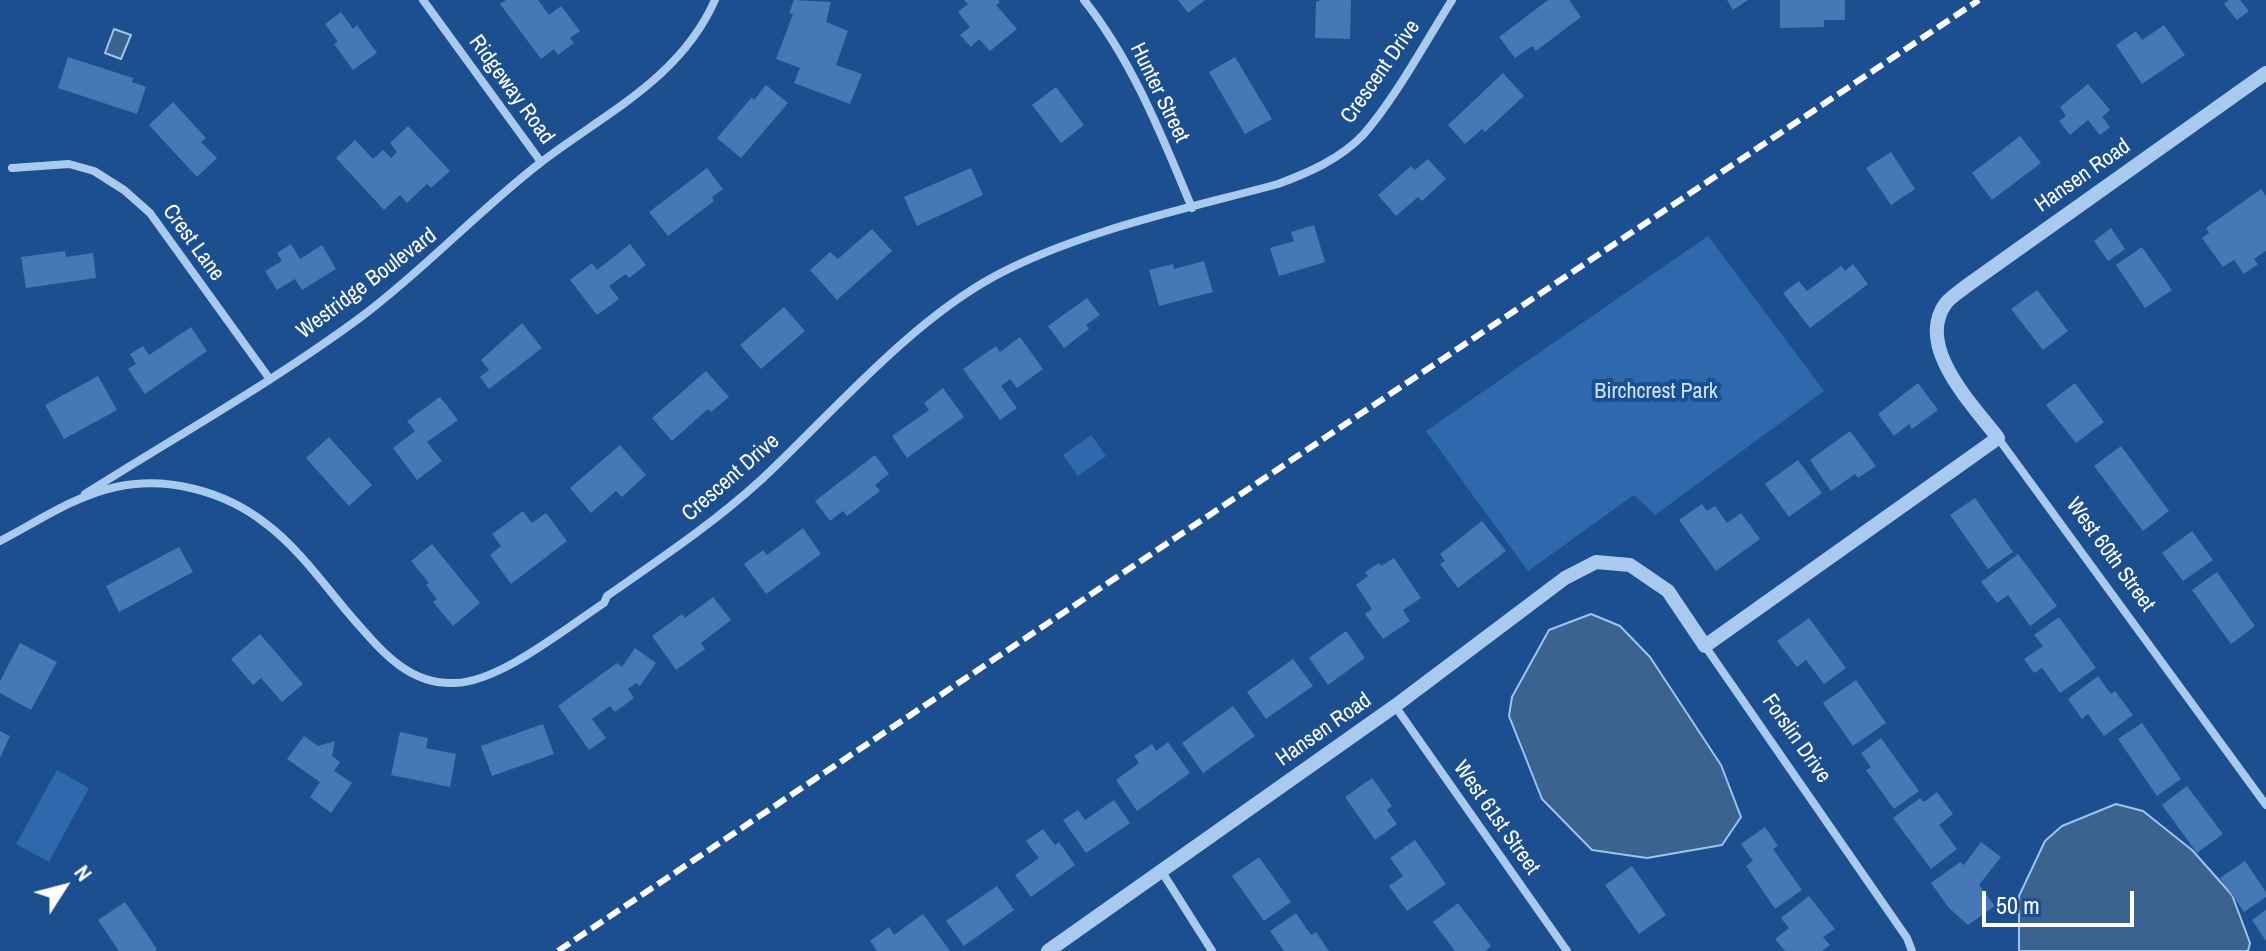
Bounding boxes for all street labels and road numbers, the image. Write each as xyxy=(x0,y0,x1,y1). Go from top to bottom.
street label: Crescent Drive xyxy=(1336,15,1426,129)
street label: Ridgeway Road xyxy=(463,30,559,150)
street label: Hunter Street xyxy=(1124,39,1194,147)
street label: Hansen Road xyxy=(2030,134,2136,218)
street label: Crest Lane xyxy=(156,200,230,286)
street label: Westridge Boulevard xyxy=(292,223,442,345)
street label: Crescent Drive xyxy=(677,429,785,527)
street label: West 60th Street xyxy=(2060,493,2160,617)
street label: Hansen Road xyxy=(1271,688,1377,772)
street label: Forslin Drive xyxy=(1756,690,1836,788)
street label: West 61st Street xyxy=(1447,756,1545,880)

